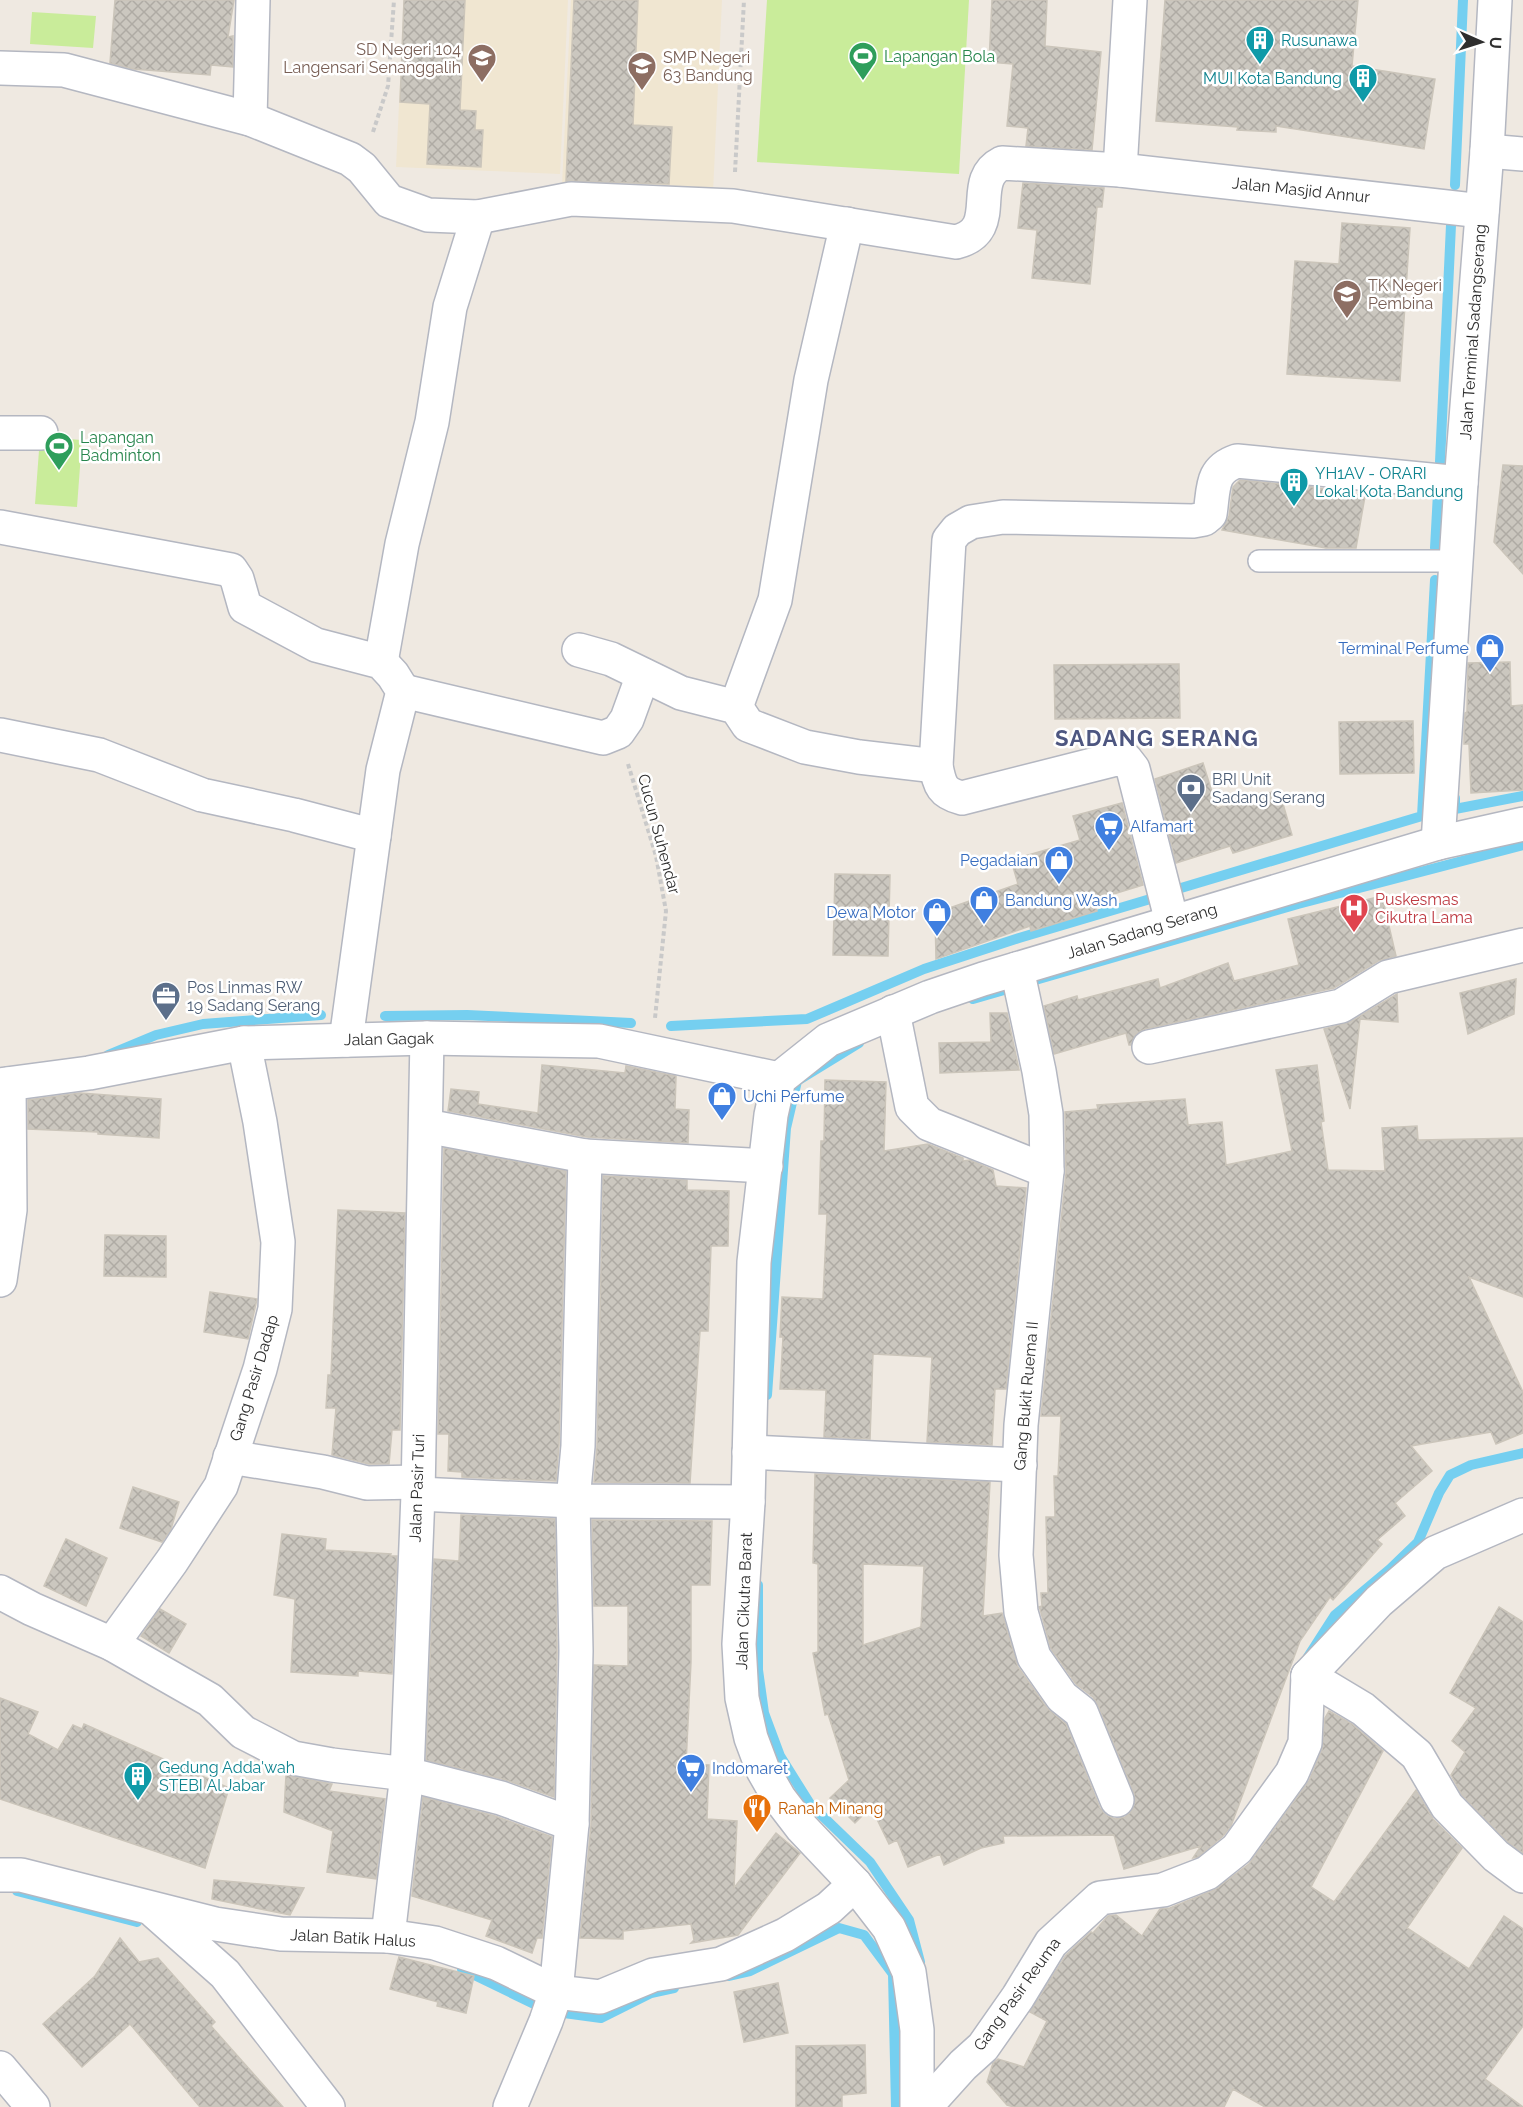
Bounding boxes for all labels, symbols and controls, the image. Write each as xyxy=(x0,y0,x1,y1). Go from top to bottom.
north arrow xyxy=(1451,12,1511,72)
building icon: Rusunawa xyxy=(1244,24,1276,66)
place label: Rusunawa xyxy=(1281,31,1357,50)
text: U xyxy=(1486,36,1505,49)
place label: SD Negeri 104 Langensari Senanggalih xyxy=(283,40,461,77)
sports icon: Lapangan Bola xyxy=(847,40,879,82)
school or university icon: SD Negeri 104 Langensari Senanggalih xyxy=(466,42,498,84)
place label: Lapangan Bola xyxy=(884,47,995,66)
place label: SMP Negeri 63 Bandung xyxy=(663,48,753,85)
school or university icon: SMP Negeri 63 Bandung xyxy=(626,50,658,92)
building icon: MUI Kota Bandung xyxy=(1347,62,1379,104)
place label: MUI Kota Bandung xyxy=(1203,69,1342,88)
street label: Jalan Masjid Annur xyxy=(1231,173,1371,207)
street label: Jalan Terminal Sadangserang xyxy=(1456,223,1490,441)
place label: TK Negeri Pembina xyxy=(1368,276,1442,313)
school or university icon: TK Negeri Pembina xyxy=(1331,278,1363,320)
place label: Lapangan Badminton xyxy=(80,428,161,465)
sports icon: Lapangan Badminton xyxy=(43,430,75,472)
place label: YH1AV - ORARI Lokal Kota Bandung xyxy=(1315,464,1464,501)
building icon: YH1AV - ORARI Lokal Kota Bandung xyxy=(1278,466,1310,508)
shop icon: Terminal Perfume xyxy=(1474,632,1506,674)
place label: Terminal Perfume xyxy=(1338,639,1469,658)
district label: SADANG SERANG xyxy=(1055,725,1259,751)
place label: BRI Unit Sadang Serang xyxy=(1212,770,1325,807)
street label: Cucun Suhendar xyxy=(634,772,684,897)
bank icon: BRI Unit Sadang Serang xyxy=(1175,772,1207,814)
supermarket icon: Alfamart xyxy=(1093,810,1125,852)
place label: Alfamart xyxy=(1130,817,1194,836)
shop icon: Pegadaian xyxy=(1043,844,1075,886)
place label: Pegadaian xyxy=(960,851,1038,870)
shop icon: Bandung Wash xyxy=(968,884,1000,926)
place label: Puskesmas Cikutra Lama xyxy=(1375,890,1473,927)
place label: Bandung Wash xyxy=(1005,891,1118,910)
hospital icon: Puskesmas Cikutra Lama xyxy=(1338,892,1370,934)
shop icon: Dewa Motor xyxy=(921,896,953,938)
street label: Jalan Sadang Serang xyxy=(1065,899,1219,963)
place label: Dewa Motor xyxy=(826,903,916,922)
place label: Pos Linmas RW 19 Sadang Serang xyxy=(187,978,320,1015)
office icon: Pos Linmas RW 19 Sadang Serang xyxy=(150,980,182,1022)
street label: Jalan Gagak xyxy=(344,1029,435,1049)
shop icon: Uchi Perfume xyxy=(706,1080,738,1122)
place label: Uchi Perfume xyxy=(743,1087,844,1106)
street label: Gang Pasir Dadap xyxy=(226,1312,282,1444)
street label: Gang Bukit Ruema II xyxy=(1010,1321,1042,1471)
street label: Jalan Pasir Turi xyxy=(406,1433,428,1543)
street label: Jalan Cikutra Barat xyxy=(732,1531,756,1670)
supermarket icon: Indomaret xyxy=(675,1752,707,1794)
place label: Gedung Adda'wah STEBI Al Jabar xyxy=(159,1758,295,1795)
place label: Indomaret xyxy=(712,1759,789,1778)
building icon: Gedung Adda'wah STEBI Al Jabar xyxy=(122,1760,154,1802)
restaurant icon: Ranah Minang xyxy=(741,1792,773,1834)
place label: Ranah Minang xyxy=(778,1799,883,1818)
street label: Jalan Batik Halus xyxy=(290,1925,416,1951)
street label: Gang Pasir Reuma xyxy=(970,1934,1064,2054)

